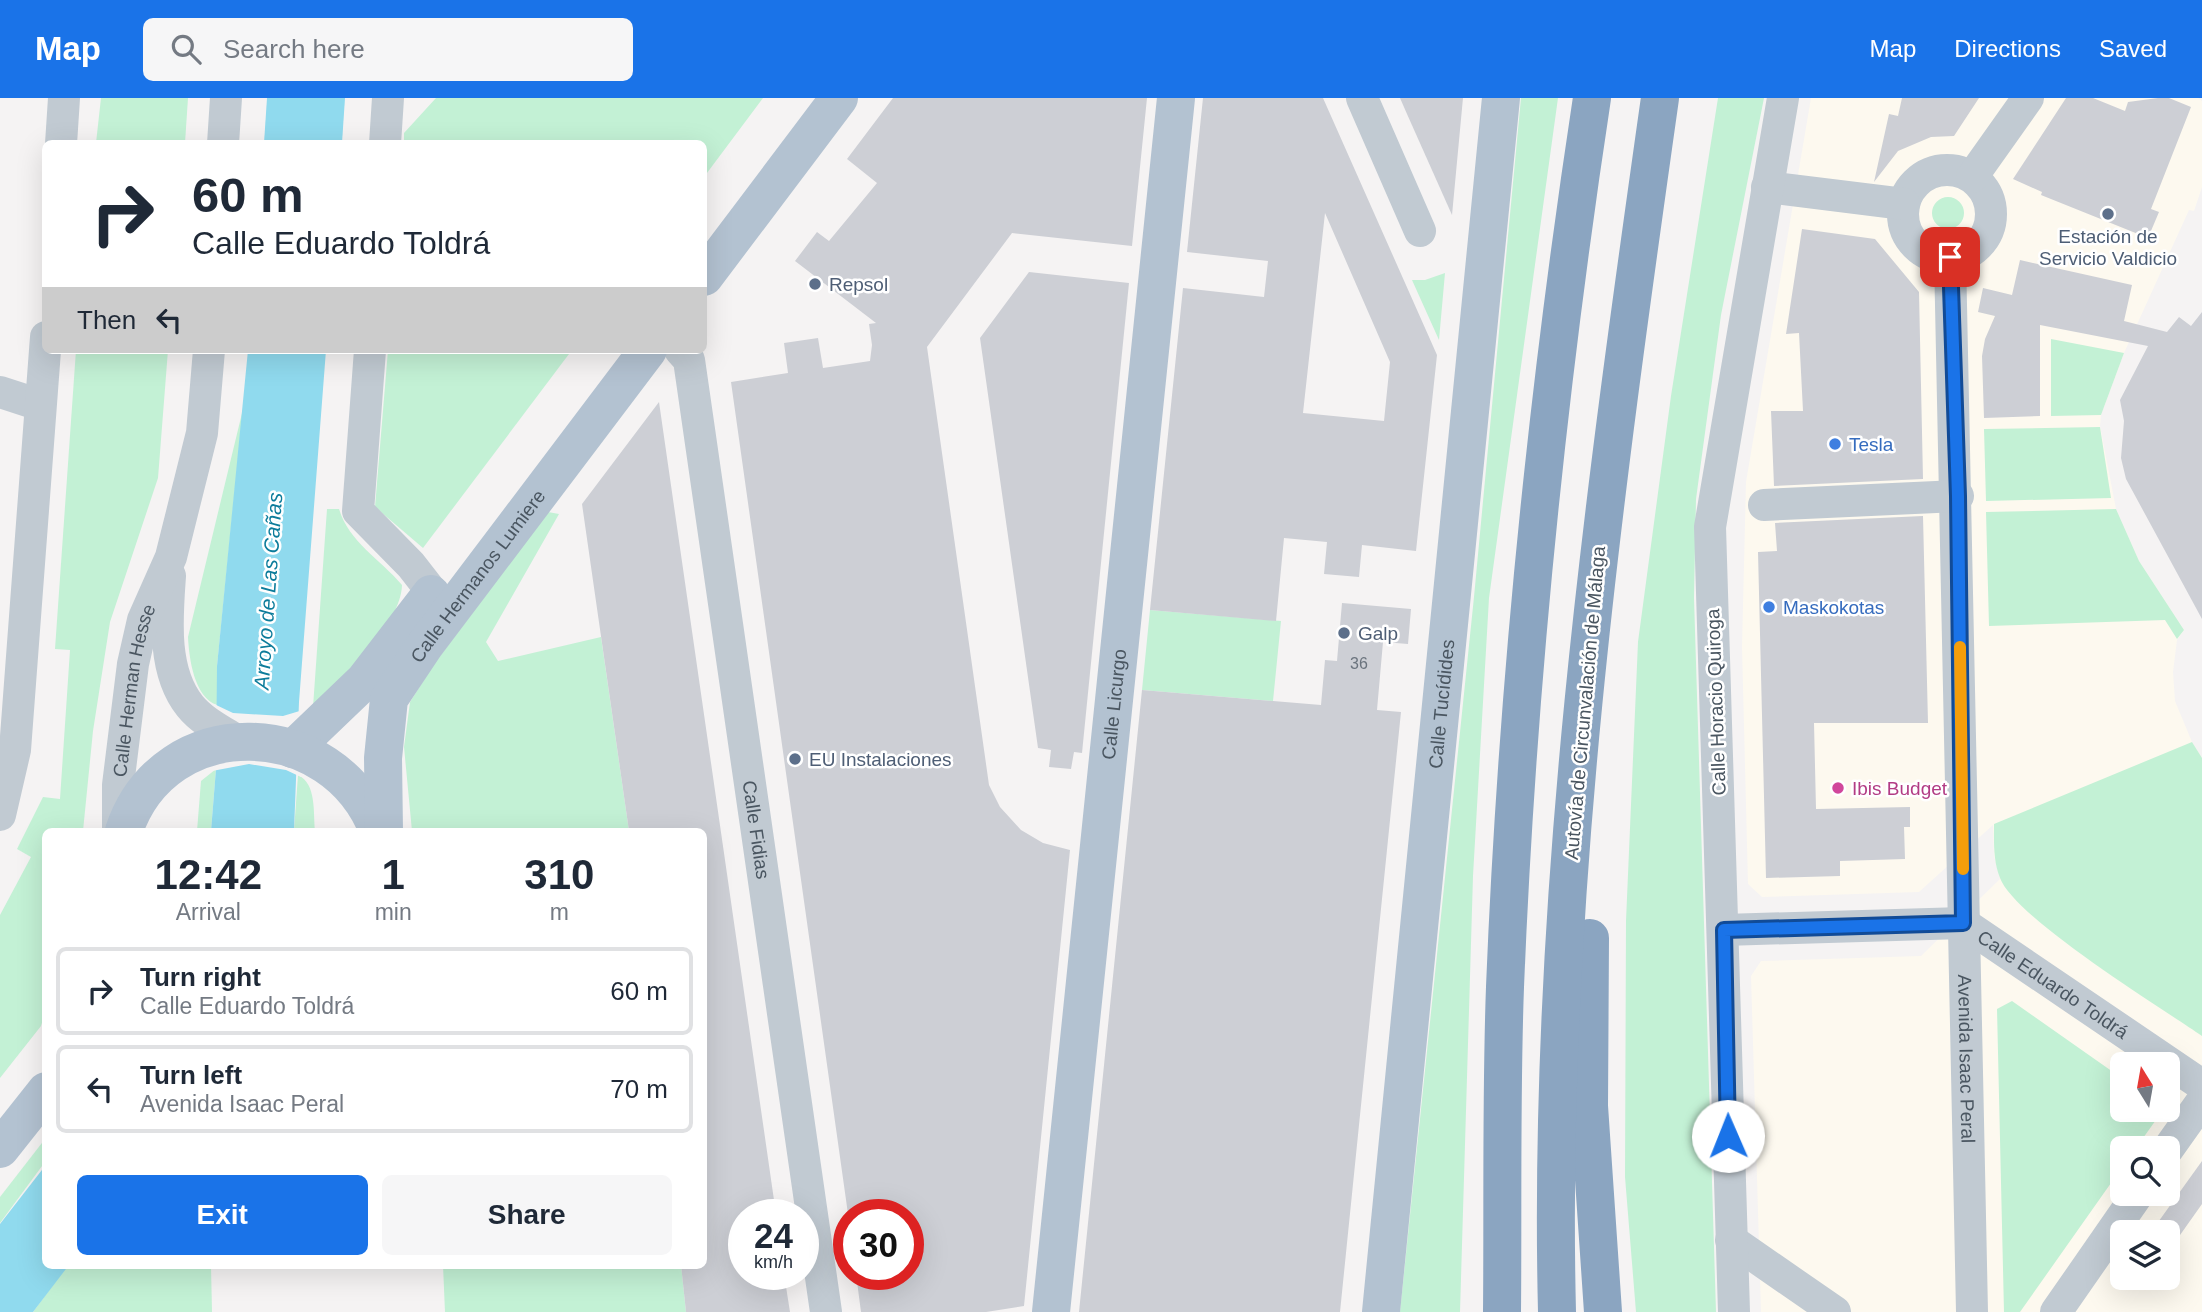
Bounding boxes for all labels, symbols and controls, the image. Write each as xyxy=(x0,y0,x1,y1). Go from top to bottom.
search box xyxy=(143,18,633,81)
text: Map xyxy=(35,30,101,67)
icon: search xyxy=(167,30,205,68)
text: Search here xyxy=(223,34,365,64)
text: Map xyxy=(1870,35,1916,62)
text: Directions xyxy=(1954,35,2061,62)
text: Saved xyxy=(2099,35,2167,62)
icon: right xyxy=(77,168,168,259)
text: 60 m xyxy=(192,168,304,222)
marker: Estación de Servicio Valdicio xyxy=(2100,206,2116,222)
text: Calle Eduardo Toldrá xyxy=(192,225,490,261)
place label: Estación de Servicio Valdicio xyxy=(2039,226,2177,269)
pin xyxy=(1920,227,1980,287)
icon: arrive xyxy=(1931,238,1969,276)
place label: Repsol xyxy=(829,274,888,295)
marker: Repsol xyxy=(807,276,823,292)
icon: left xyxy=(150,301,188,339)
text: Then xyxy=(77,305,136,335)
place label: Tesla xyxy=(1849,434,1894,455)
marker: Tesla xyxy=(1827,436,1843,452)
street label: Calle Hermanos Lumiere xyxy=(406,486,549,666)
water label: Arroyo de Las Cañas xyxy=(250,491,286,692)
street label: Autovía de Circunvalación de Málaga xyxy=(1561,545,1609,861)
place label: Maskokotas xyxy=(1783,597,1884,618)
marker: Maskokotas xyxy=(1761,599,1777,615)
street label: Calle Herman Hesse xyxy=(109,601,159,778)
street label: Calle Horacio Quiroga xyxy=(1702,608,1730,796)
place label: Galp xyxy=(1358,623,1398,644)
marker: Galp xyxy=(1336,625,1352,641)
street label: Calle Tucídides xyxy=(1424,638,1458,770)
street label: Calle Licurgo xyxy=(1097,648,1130,761)
house number: 36 xyxy=(1350,655,1368,672)
place label: EU Instalaciones xyxy=(809,749,952,770)
marker: EU Instalaciones xyxy=(787,751,803,767)
place label: Ibis Budget xyxy=(1852,778,1948,799)
street label: Calle Fidias xyxy=(739,779,774,880)
marker: Ibis Budget xyxy=(1830,780,1846,796)
text: 12:42 xyxy=(155,851,262,898)
text: 1 xyxy=(381,851,405,898)
text: 310 xyxy=(524,851,594,898)
text: Arrival xyxy=(176,899,241,925)
text: min xyxy=(375,899,412,925)
text: m xyxy=(550,899,569,925)
street label: Calle Eduardo Toldrá xyxy=(1974,926,2133,1043)
text: Turn right xyxy=(140,962,261,992)
icon: right xyxy=(81,972,119,1010)
street label: Avenida Isaac Peral xyxy=(1954,974,1979,1143)
text: 60 m xyxy=(610,976,668,1006)
text: Calle Eduardo Toldrá xyxy=(140,993,354,1019)
north arrow xyxy=(2110,1052,2180,1122)
map controls xyxy=(2110,1052,2180,1290)
text: Turn left xyxy=(140,1060,242,1090)
icon: left xyxy=(81,1070,119,1108)
text: 70 m xyxy=(610,1074,668,1104)
text: Avenida Isaac Peral xyxy=(140,1091,344,1117)
position arrow xyxy=(1691,1099,1765,1173)
button: search xyxy=(2110,1136,2180,1206)
button: Exit xyxy=(77,1175,368,1255)
button: Share xyxy=(382,1175,672,1255)
speed limit sign: 30 xyxy=(833,1199,924,1290)
text: 24 xyxy=(754,1216,793,1255)
button: layers xyxy=(2110,1220,2180,1290)
text: km/h xyxy=(754,1252,793,1272)

